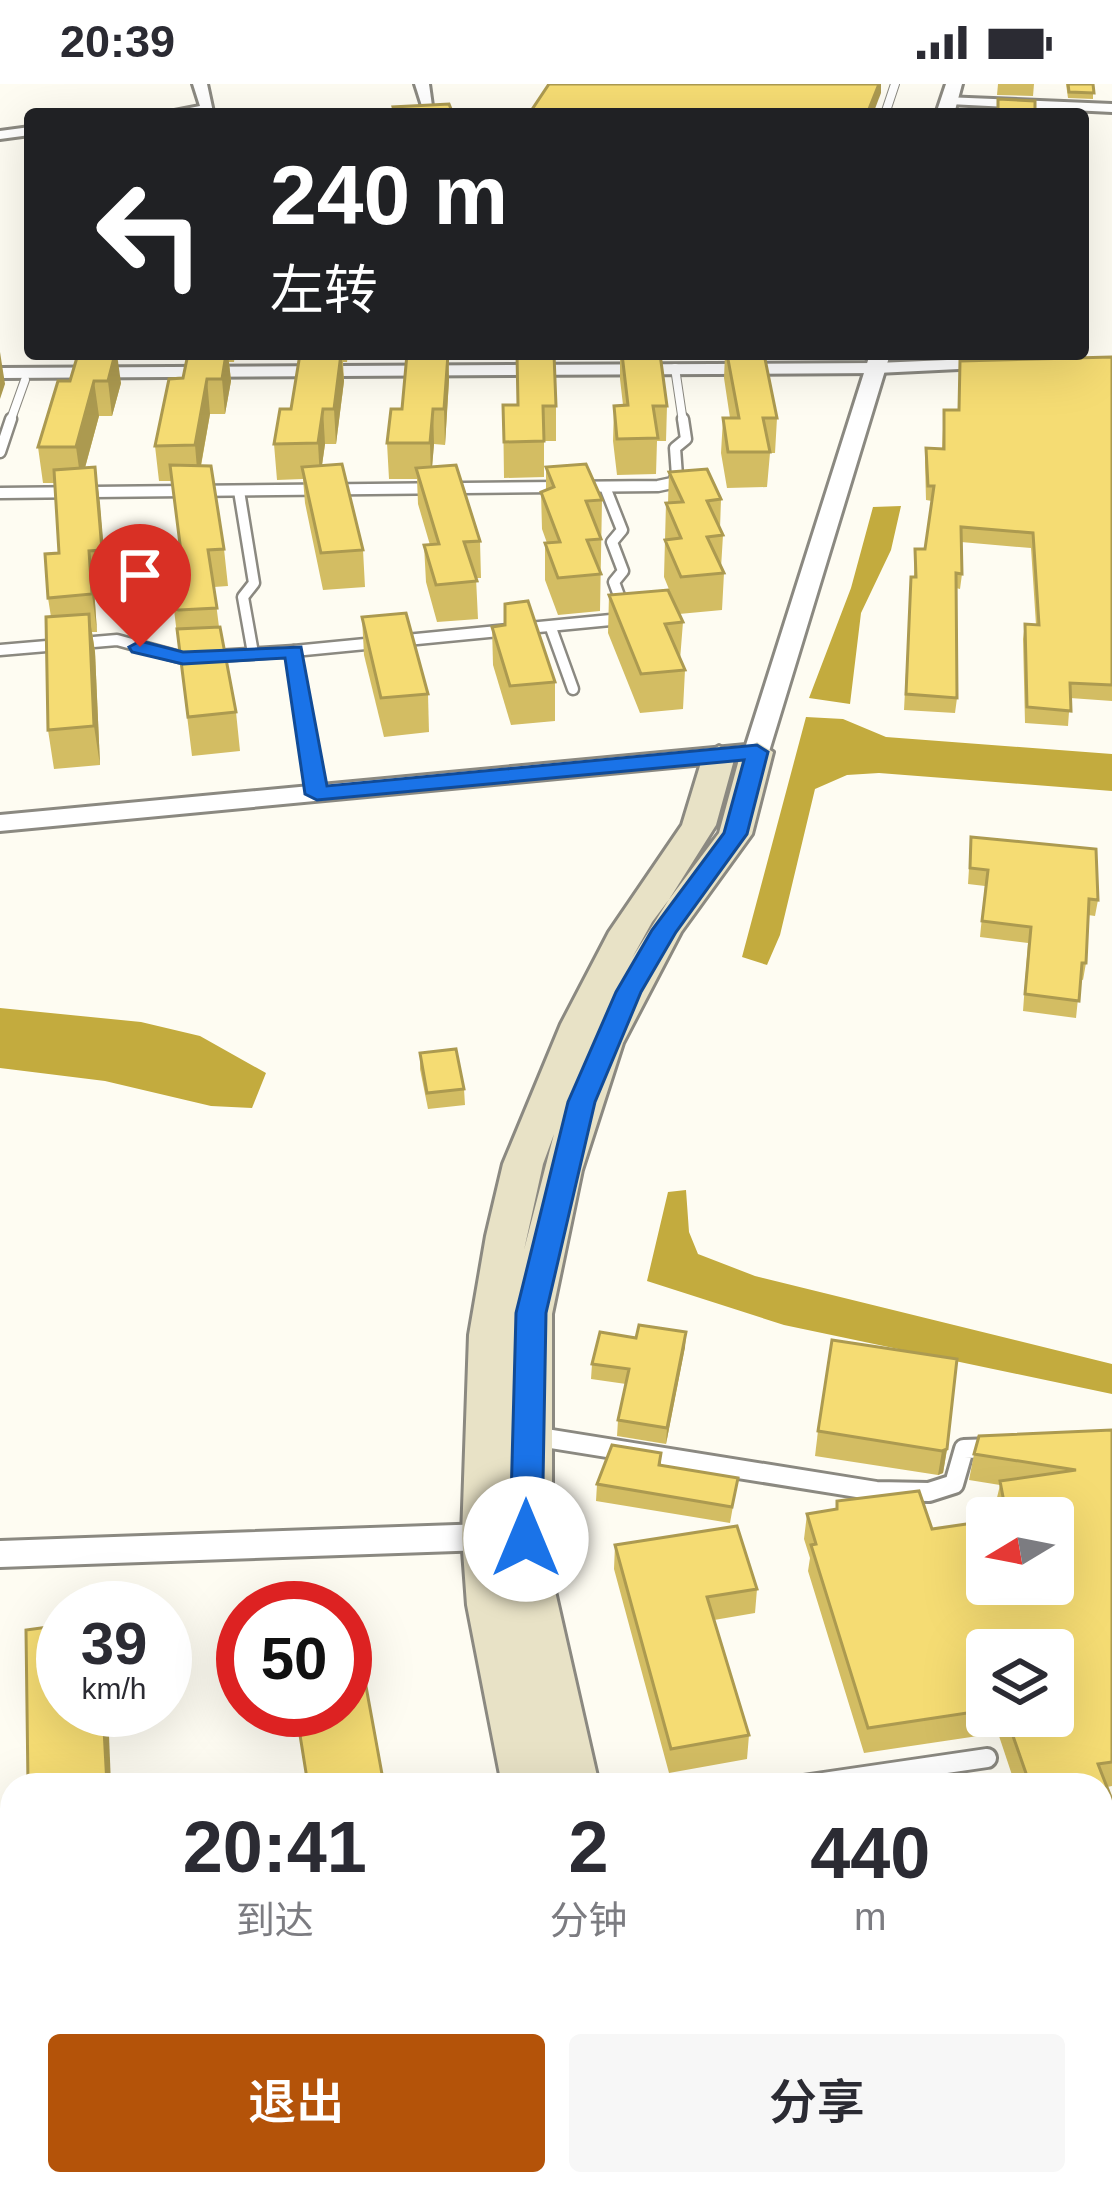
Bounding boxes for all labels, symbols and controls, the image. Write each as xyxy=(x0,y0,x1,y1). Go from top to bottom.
text: 20:39 xyxy=(60,16,175,67)
text: 240 m xyxy=(270,148,508,242)
icon: left xyxy=(72,156,228,312)
text: 左转 xyxy=(270,260,378,320)
pin xyxy=(89,524,191,647)
icon: arrive xyxy=(107,542,173,608)
position arrow xyxy=(463,1476,589,1602)
north arrow xyxy=(966,1497,1074,1605)
map controls xyxy=(966,1497,1074,1737)
speed limit sign: 50 xyxy=(216,1581,372,1737)
text: 39 xyxy=(81,1610,147,1677)
button: layers xyxy=(966,1629,1074,1737)
text: km/h xyxy=(81,1672,147,1705)
text: 20:41 xyxy=(183,1807,367,1887)
text: 2 xyxy=(568,1807,609,1887)
text: 440 xyxy=(810,1813,930,1893)
text: m xyxy=(854,1895,887,1938)
text: 到达 xyxy=(236,1899,314,1942)
text: 分钟 xyxy=(550,1899,628,1942)
button: 退出 xyxy=(48,2034,545,2172)
button: 分享 xyxy=(569,2034,1065,2172)

